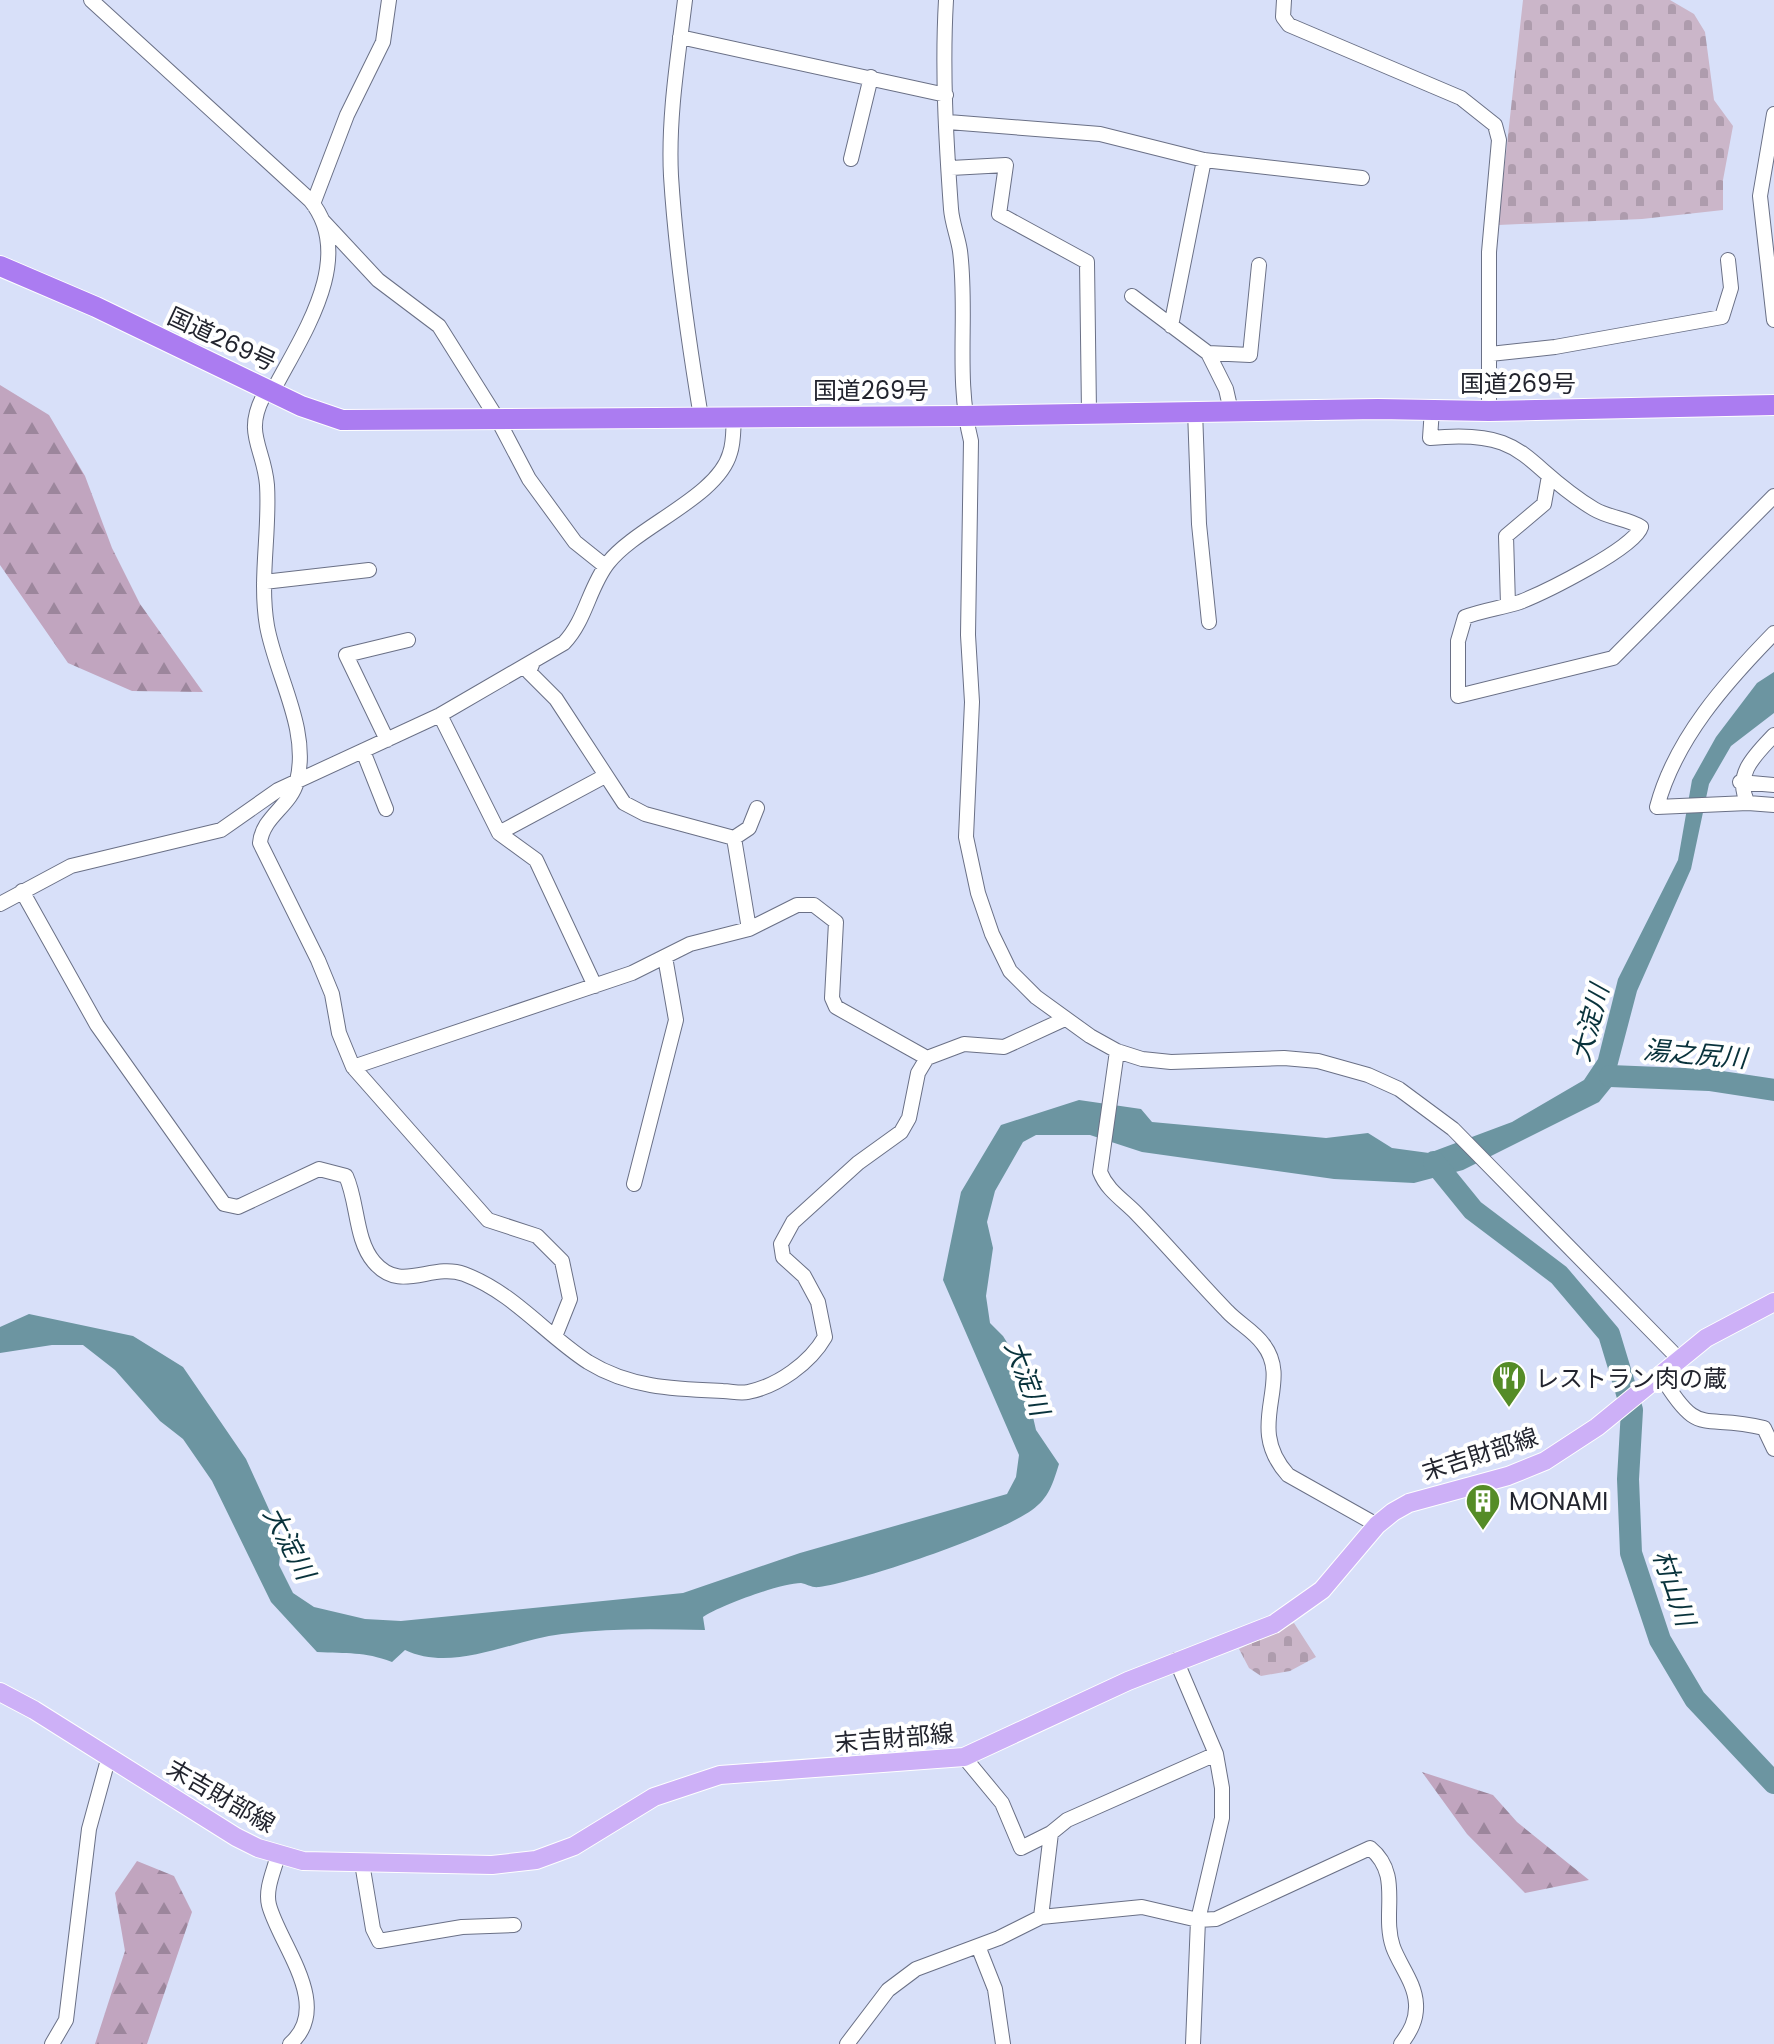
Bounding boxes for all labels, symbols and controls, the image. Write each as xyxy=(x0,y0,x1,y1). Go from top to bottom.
street label: 国道269号 xyxy=(162,299,282,379)
street label: 国道269号 xyxy=(1460,367,1576,400)
street label: 国道269号 xyxy=(813,374,929,407)
water label: 大淀川 xyxy=(1563,978,1618,1065)
water label: 湯之尻川 xyxy=(1642,1032,1751,1077)
water label: 大淀川 xyxy=(996,1335,1059,1424)
restaurant icon: レストラン肉の蔵 xyxy=(1490,1359,1528,1409)
place label: レストラン肉の蔵 xyxy=(1535,1362,1727,1395)
street label: 末吉財部線 xyxy=(1418,1420,1542,1488)
building icon: MONAMI xyxy=(1464,1482,1502,1532)
place label: MONAMI xyxy=(1509,1485,1608,1518)
water label: 大淀川 xyxy=(255,1500,325,1589)
water label: 村山川 xyxy=(1644,1545,1705,1634)
street label: 末吉財部線 xyxy=(833,1716,955,1760)
street label: 末吉財部線 xyxy=(161,1752,281,1840)

